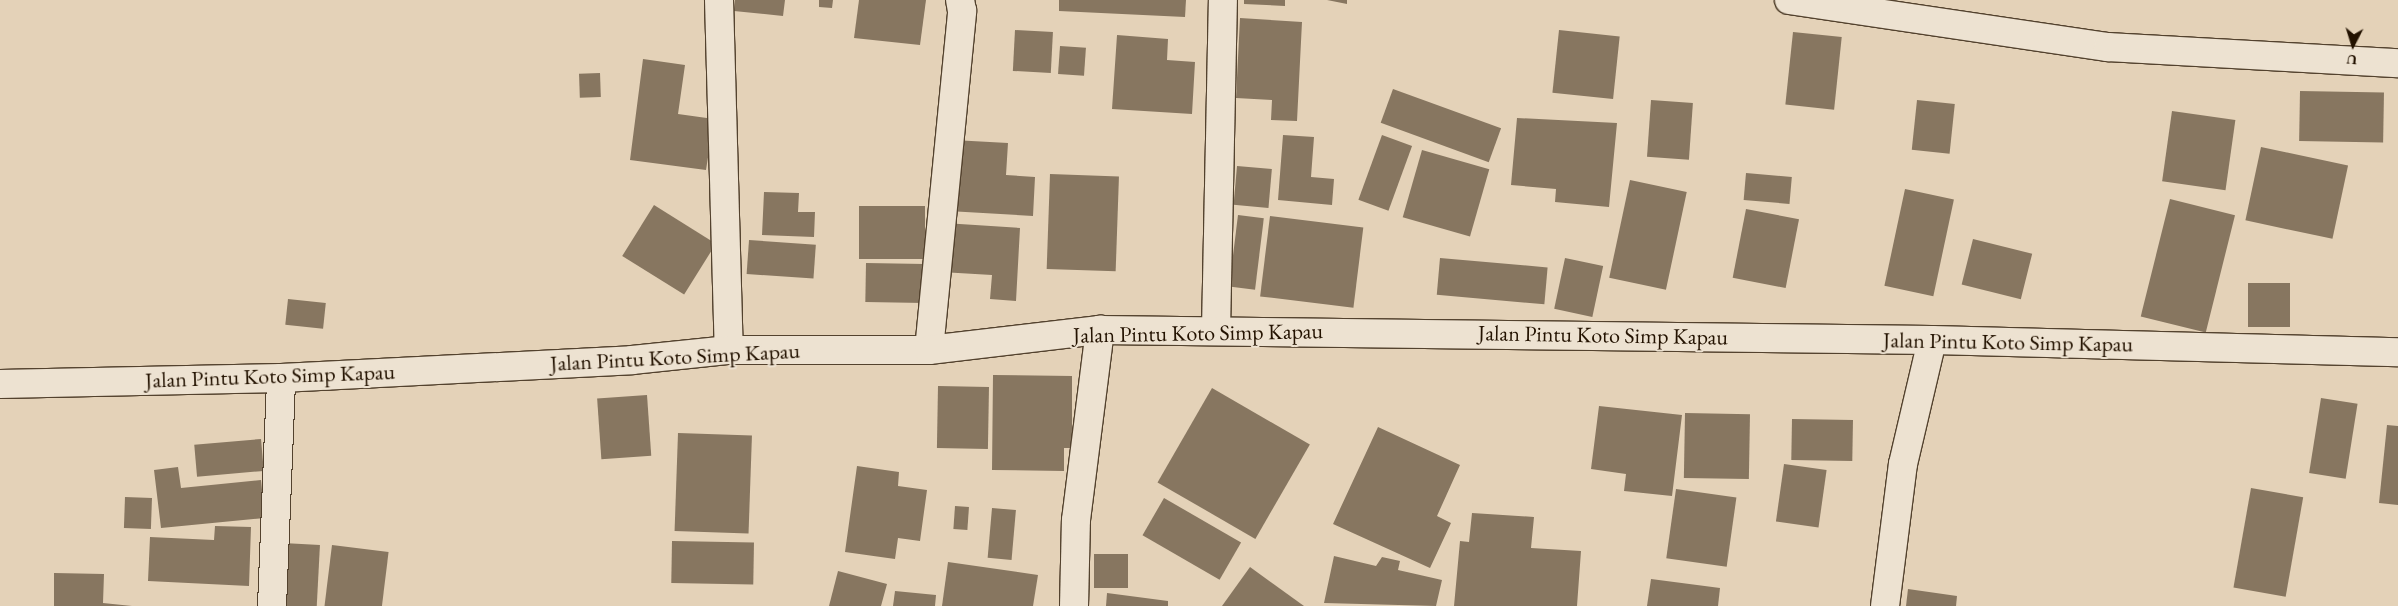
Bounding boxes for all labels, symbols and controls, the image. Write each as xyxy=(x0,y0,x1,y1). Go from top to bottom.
north arrow xyxy=(2328,20,2378,70)
text: U xyxy=(2346,51,2358,69)
street label: Jalan Pintu Koto Simp Kapau xyxy=(1073,318,1323,348)
street label: Jalan Pintu Koto Simp Kapau xyxy=(1478,320,1728,350)
street label: Jalan Pintu Koto Simp Kapau xyxy=(1883,327,2133,357)
street label: Jalan Pintu Koto Simp Kapau xyxy=(549,337,801,377)
street label: Jalan Pintu Koto Simp Kapau xyxy=(145,358,395,394)

